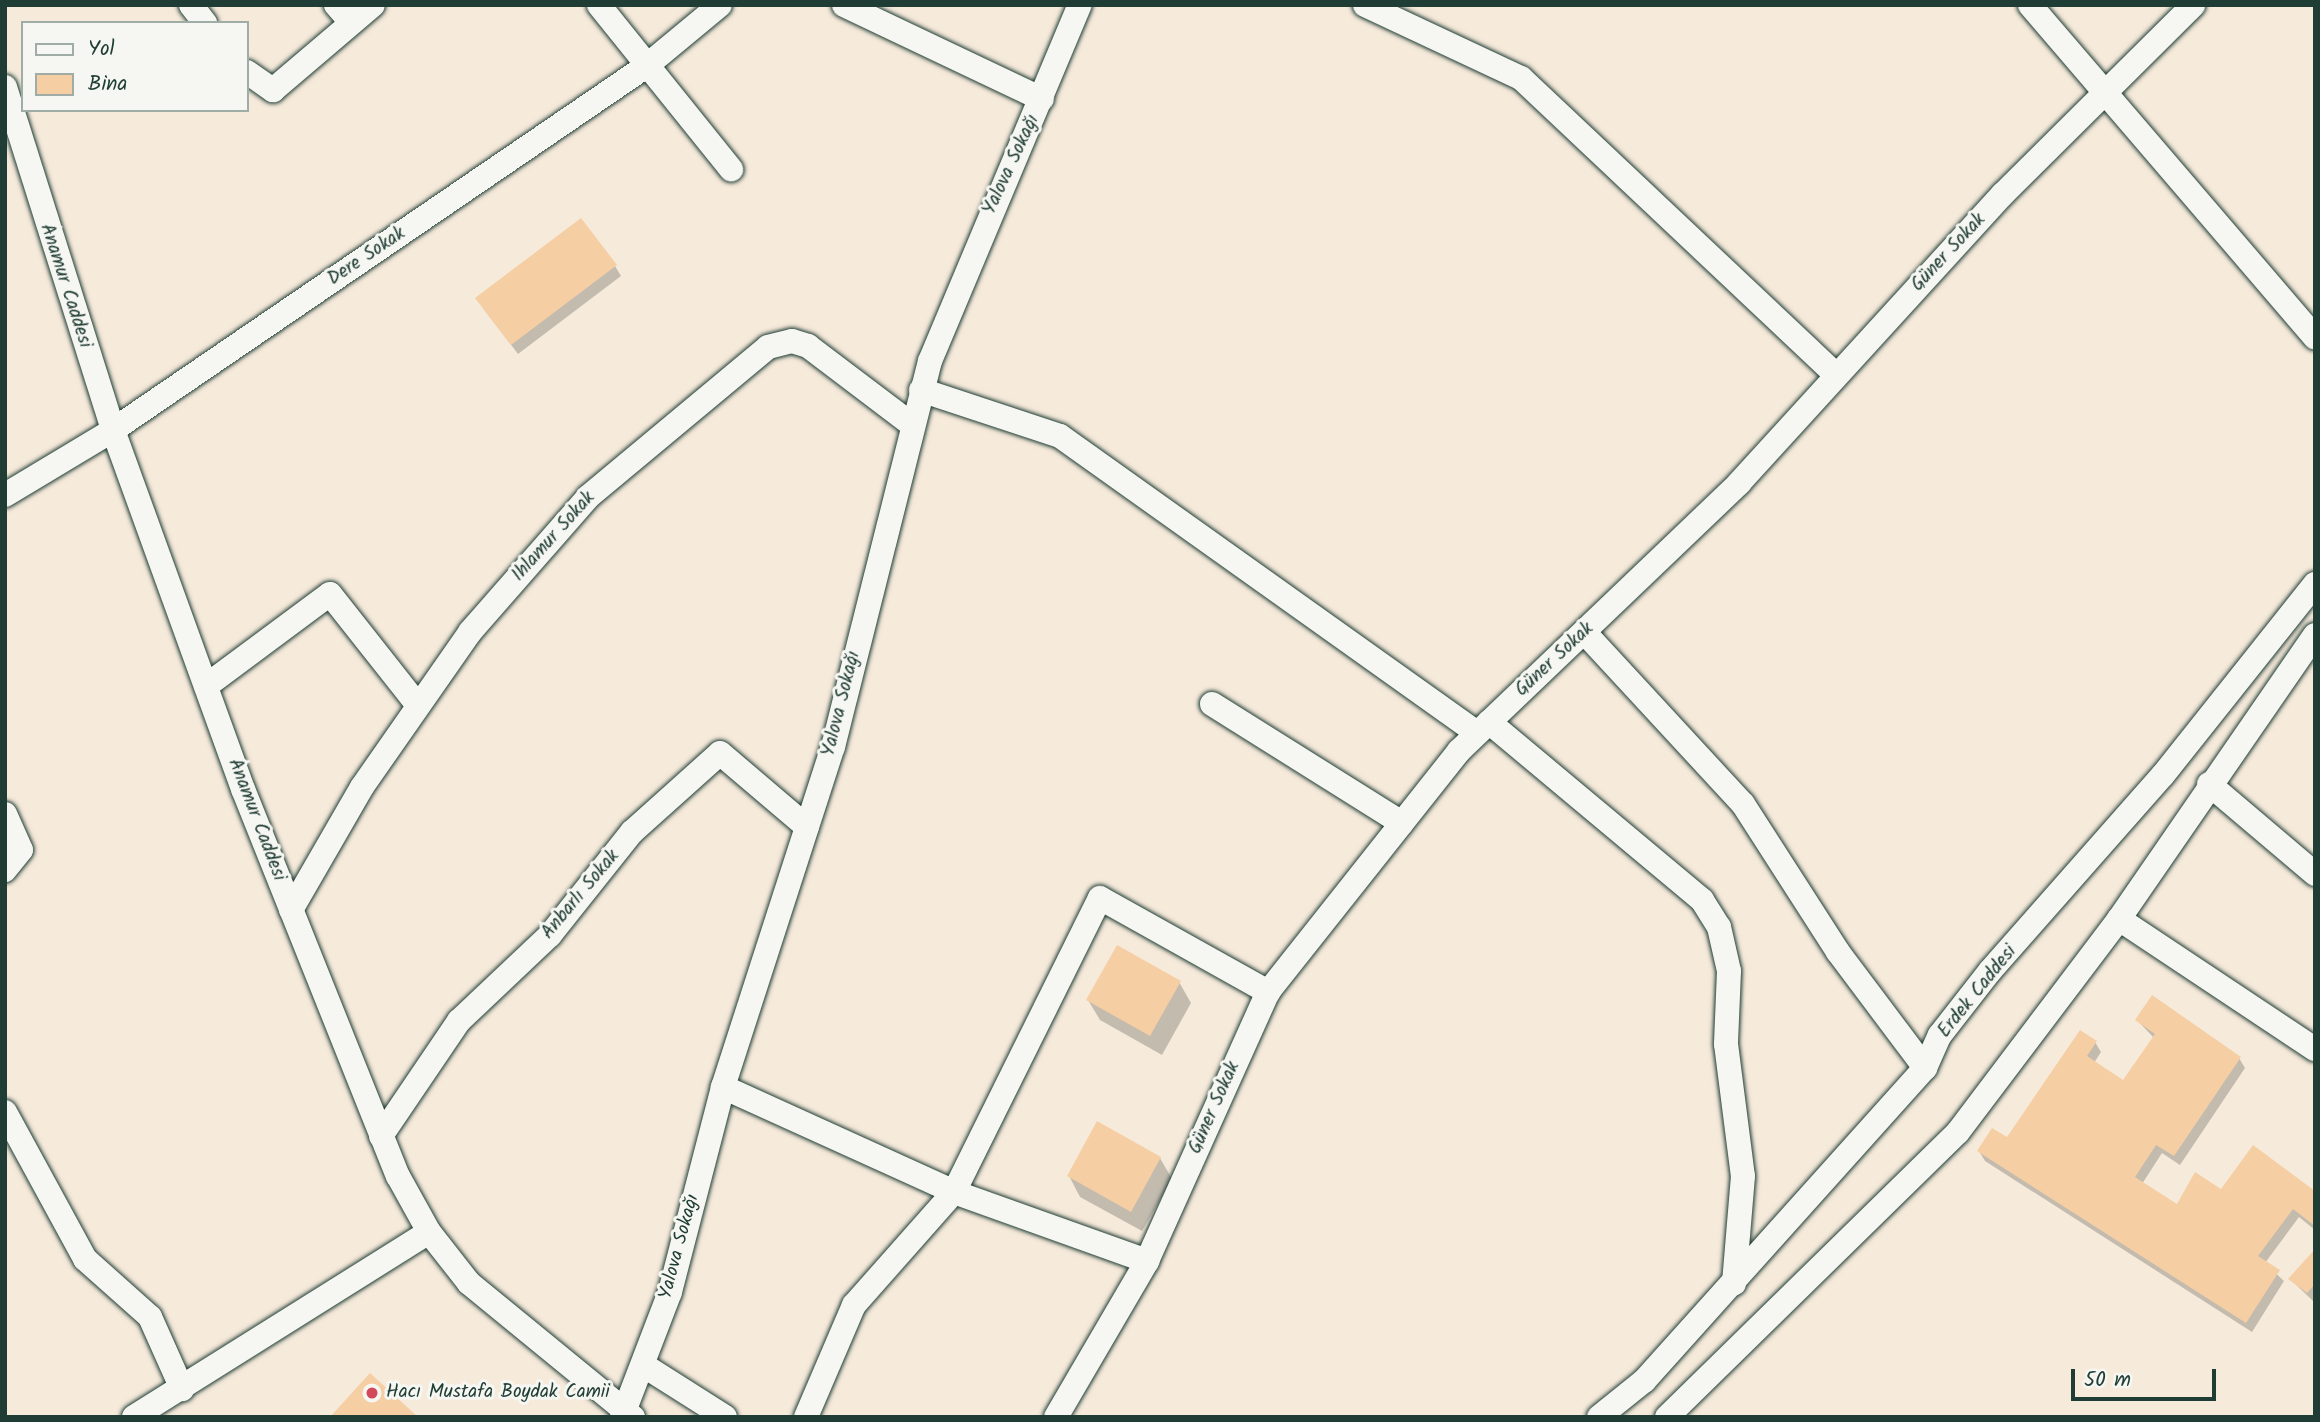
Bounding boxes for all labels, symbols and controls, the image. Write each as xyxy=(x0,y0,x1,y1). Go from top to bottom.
legend xyxy=(21,21,248,112)
text: Yol xyxy=(88,33,115,66)
text: Bina xyxy=(88,68,127,101)
street label: Yalova Sokağı xyxy=(979,111,1045,219)
street label: Güner Sokak xyxy=(1907,209,1991,297)
street label: Anamur Caddesi xyxy=(34,221,96,351)
street label: Dere Sokak xyxy=(324,223,410,291)
street label: Ihlamur Sokak xyxy=(508,487,600,587)
street label: Güner Sokak xyxy=(1511,618,1599,702)
street label: Yalova Sokağı xyxy=(818,649,866,759)
street label: Anamur Caddesi xyxy=(222,756,290,884)
street label: Anbarlı Sokak xyxy=(537,846,625,944)
street label: Erdek Caddesi xyxy=(1934,941,2022,1043)
street label: Güner Sokak xyxy=(1185,1058,1245,1158)
street label: Yalova Sokağı xyxy=(655,1192,705,1302)
scale bar xyxy=(2075,1356,2220,1400)
text: 50 m xyxy=(2084,1364,2131,1397)
place label: Hacı Mustafa Boydak Camii xyxy=(386,1382,610,1404)
marker: Hacı Mustafa Boydak Camii xyxy=(364,1385,380,1401)

